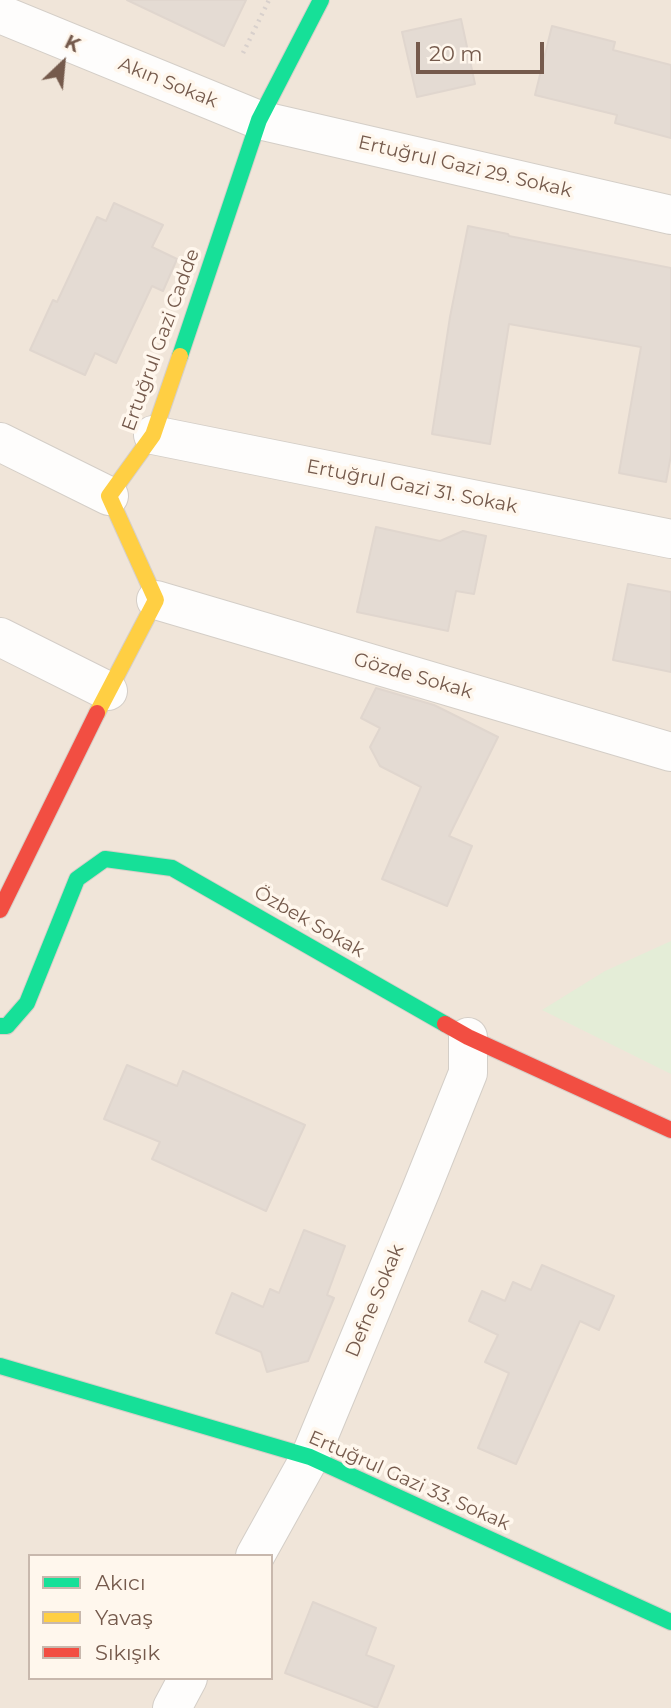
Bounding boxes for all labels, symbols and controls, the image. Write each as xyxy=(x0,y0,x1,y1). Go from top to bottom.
north arrow xyxy=(28,28,98,98)
scale bar xyxy=(419,28,547,72)
text: K xyxy=(61,30,84,57)
text: 20 m xyxy=(429,41,483,66)
street label: Akın Sokak xyxy=(115,53,221,113)
street label: Ertuğrul Gazi 29. Sokak xyxy=(356,131,574,203)
street label: Ertuğrul Gazi Cadde xyxy=(117,246,205,434)
street label: Ertuğrul Gazi 31. Sokak xyxy=(305,455,519,519)
street label: Gözde Sokak xyxy=(351,648,475,704)
street label: Özbek Sokak xyxy=(250,881,368,963)
street label: Defne Sokak xyxy=(341,1241,409,1361)
street label: Ertuğrul Gazi 33. Sokak xyxy=(305,1426,513,1536)
legend xyxy=(28,1554,273,1680)
text: Akıcı xyxy=(95,1570,146,1595)
text: Yavaş xyxy=(95,1605,153,1630)
text: Sıkışık xyxy=(95,1640,160,1665)

